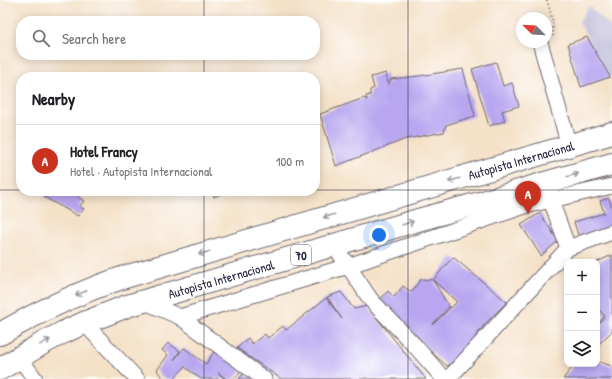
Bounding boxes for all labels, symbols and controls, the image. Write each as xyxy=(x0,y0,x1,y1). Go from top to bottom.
north arrow xyxy=(516,12,552,48)
search box xyxy=(16,16,320,60)
icon: search xyxy=(30,27,52,49)
text: Search here xyxy=(62,28,126,49)
text: Nearby xyxy=(32,87,75,110)
street label: Autopista Internacional xyxy=(466,136,577,184)
text: Hotel Francy xyxy=(70,141,138,162)
text: A xyxy=(42,152,48,170)
text: 100 m xyxy=(276,152,304,170)
text: Hotel · Autopista Internacional xyxy=(70,162,212,180)
one-way arrow xyxy=(566,171,579,178)
one-way arrow xyxy=(447,177,460,184)
pin: A xyxy=(515,181,541,214)
one-way arrow xyxy=(323,213,336,220)
one-way arrow xyxy=(401,219,414,226)
your location xyxy=(369,225,389,245)
road number: 70 xyxy=(291,245,311,265)
one-way arrow xyxy=(198,250,211,257)
street label: Autopista Internacional xyxy=(166,255,277,303)
map controls xyxy=(564,259,600,367)
button: + xyxy=(564,259,600,295)
one-way arrow xyxy=(75,290,87,297)
button: − xyxy=(564,295,600,331)
button: layers xyxy=(564,331,600,367)
one-way arrow xyxy=(39,337,51,345)

